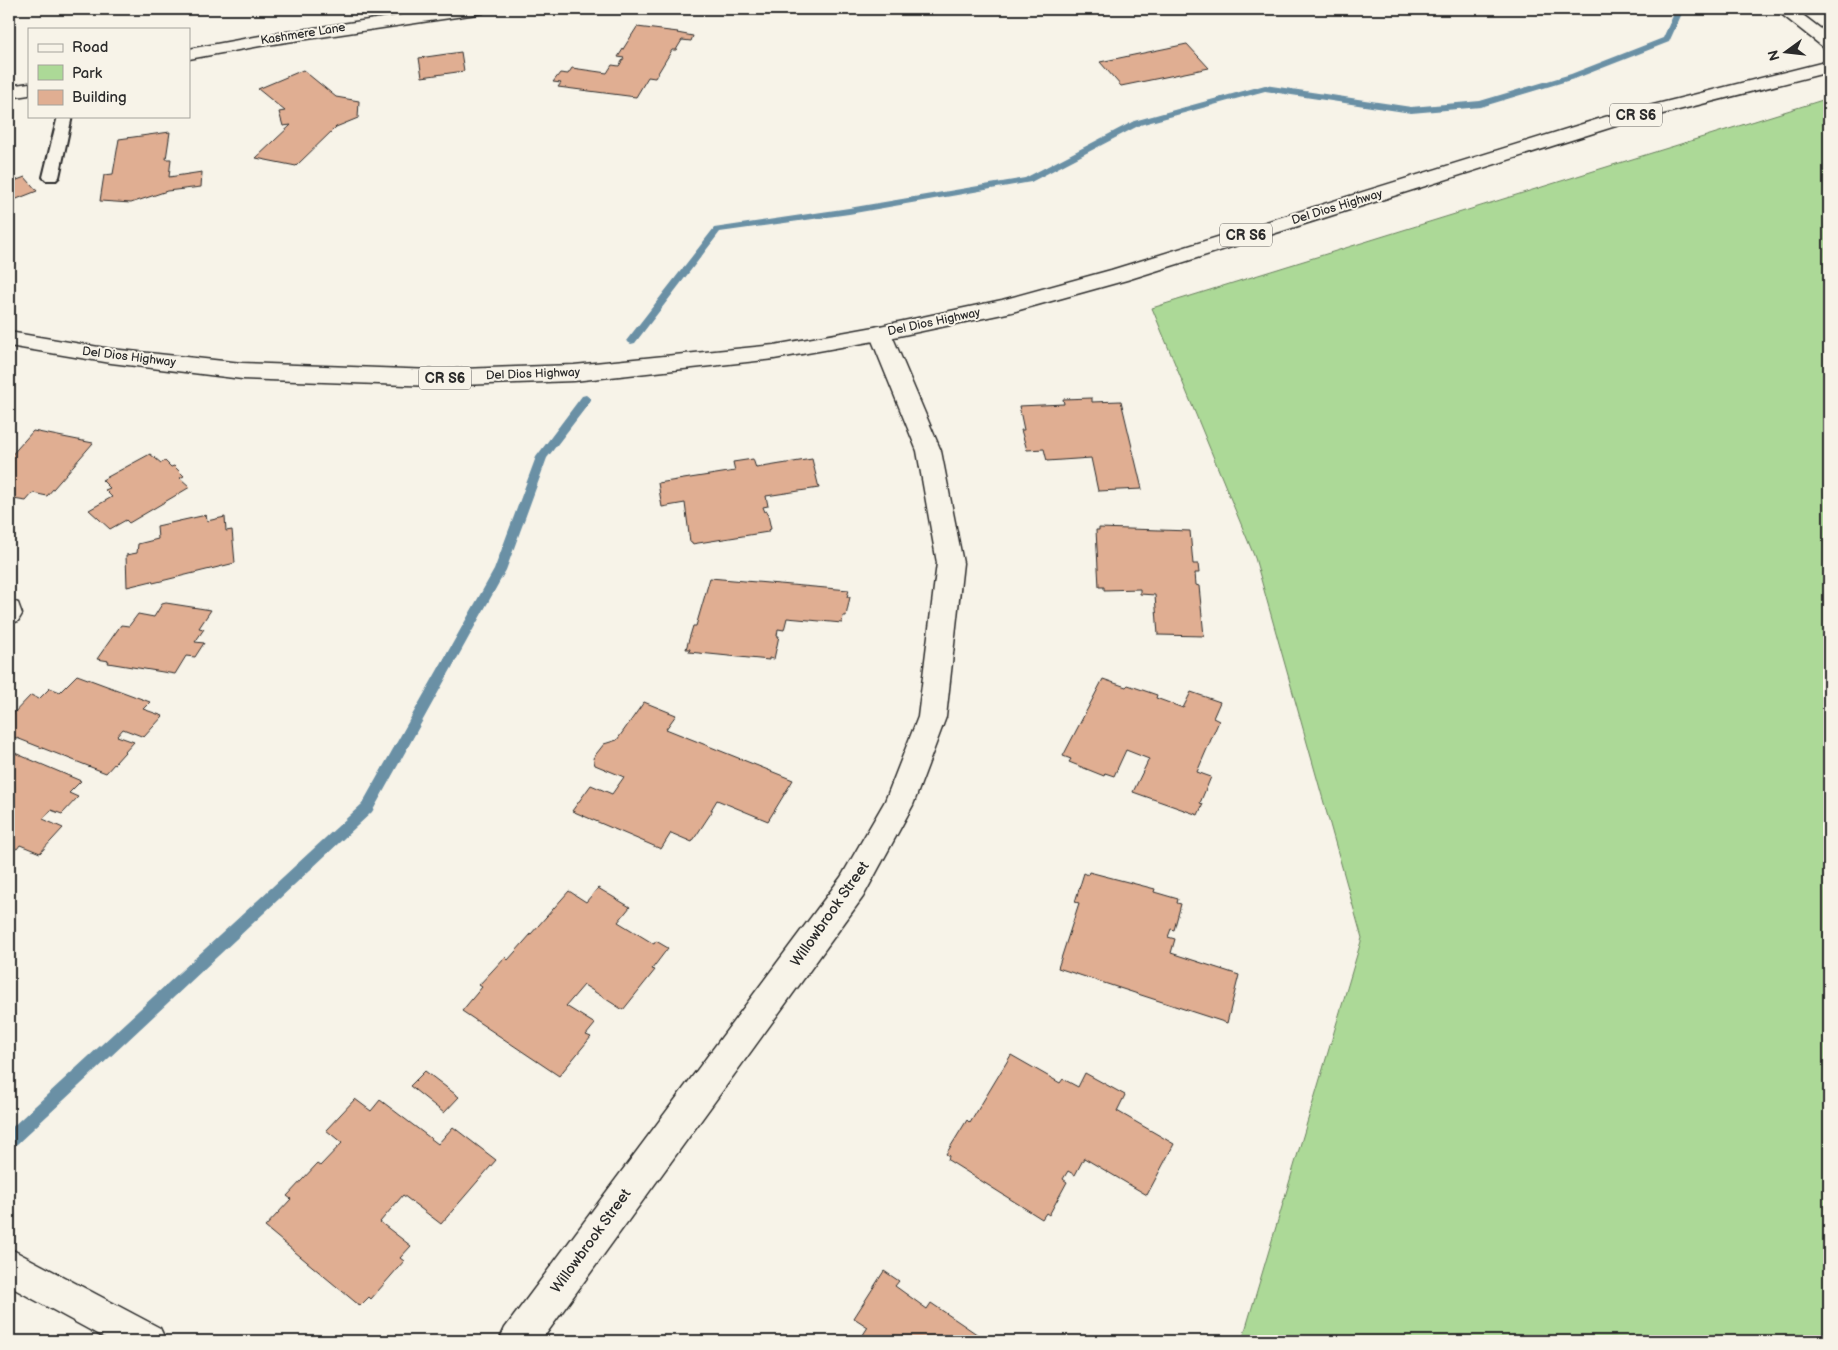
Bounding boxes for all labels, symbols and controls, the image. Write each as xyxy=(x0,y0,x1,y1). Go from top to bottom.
street label: Kashmere Lane xyxy=(260,20,346,48)
legend xyxy=(28,28,190,118)
north arrow xyxy=(1760,28,1810,78)
text: Road xyxy=(72,38,108,57)
text: N xyxy=(1764,48,1783,63)
text: Park xyxy=(72,64,103,83)
text: Building xyxy=(72,88,127,107)
road number: CR S6 xyxy=(1610,104,1662,126)
street label: Del Dios Highway xyxy=(1290,186,1385,228)
road number: CR S6 xyxy=(1220,224,1272,246)
street label: Del Dios Highway xyxy=(886,305,982,339)
street label: Del Dios Highway xyxy=(81,344,177,370)
street label: Del Dios Highway xyxy=(486,365,581,383)
road number: CR S6 xyxy=(419,366,471,389)
street label: Willowbrook Street xyxy=(787,857,874,970)
street label: Willowbrook Street xyxy=(547,1185,635,1297)

